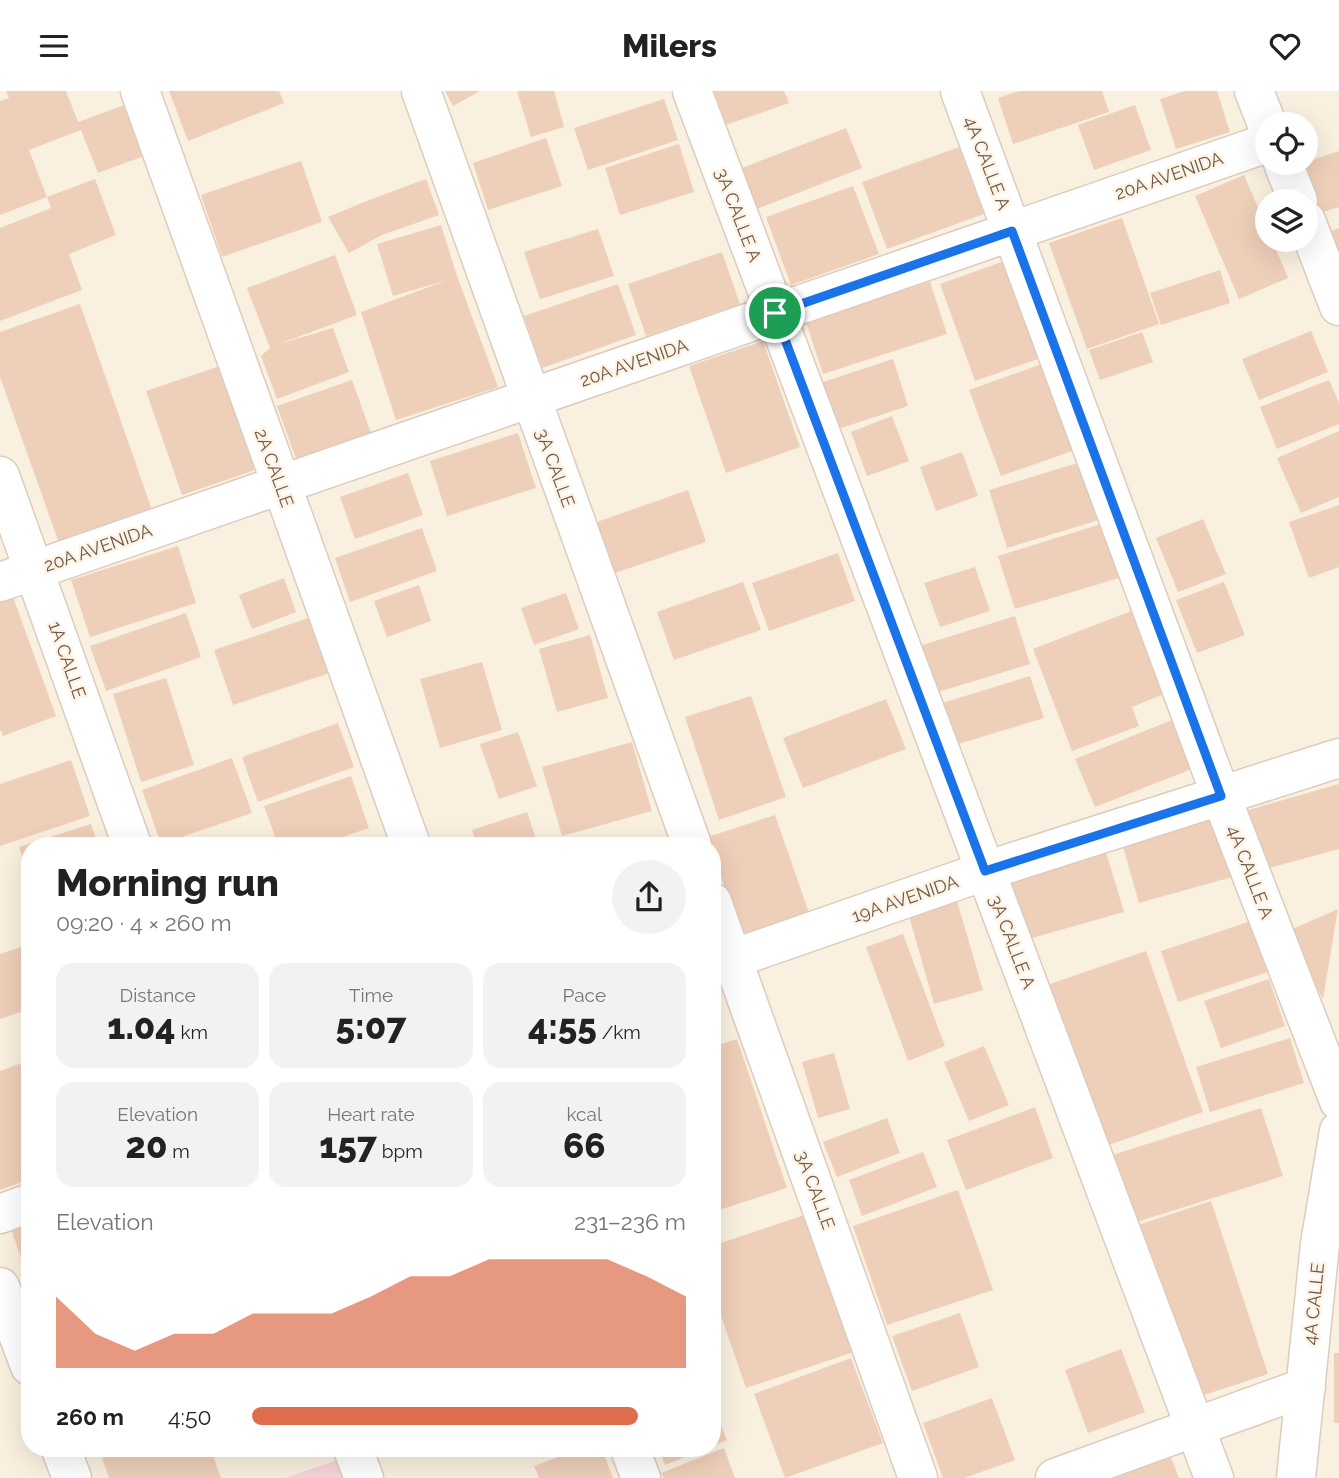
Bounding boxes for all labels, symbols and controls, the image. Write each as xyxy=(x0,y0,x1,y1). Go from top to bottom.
icon: menu xyxy=(35,27,73,65)
text: Milers xyxy=(622,27,717,64)
icon: heart xyxy=(1266,27,1304,65)
map controls xyxy=(1255,112,1318,252)
button: locate xyxy=(1255,112,1318,175)
street label: 4A CALLE A xyxy=(960,113,1015,213)
street label: 20A AVENIDA xyxy=(1112,147,1226,204)
street label: 3A CALLE A xyxy=(711,165,766,264)
button: layers xyxy=(1255,189,1318,252)
pin xyxy=(745,283,805,343)
icon: arrive xyxy=(756,294,794,332)
street label: 20A AVENIDA xyxy=(577,334,691,391)
street label: 2A CALLE xyxy=(251,426,298,510)
street label: 3A CALLE xyxy=(532,426,579,510)
street label: 20A AVENIDA xyxy=(41,519,155,576)
street label: 1A CALLE xyxy=(44,619,90,701)
street label: 4A CALLE A xyxy=(1223,822,1278,922)
text: Morning run xyxy=(56,860,279,905)
button: share xyxy=(612,860,686,934)
street label: 19A AVENIDA xyxy=(849,871,961,927)
street label: 3A CALLE A xyxy=(985,892,1040,991)
text: 09:20 · 4 × 260 m xyxy=(56,909,232,936)
text: Distance xyxy=(120,984,196,1006)
text: Time xyxy=(349,984,393,1006)
text: Pace xyxy=(563,984,606,1006)
text: 1.04 xyxy=(107,1006,176,1047)
text: 5:07 xyxy=(336,1006,406,1047)
text: 4:55 xyxy=(528,1006,597,1047)
text: km xyxy=(176,1021,208,1043)
text: /km xyxy=(597,1021,641,1043)
text: Elevation xyxy=(117,1103,198,1125)
text: Heart rate xyxy=(327,1103,415,1125)
text: kcal xyxy=(567,1103,602,1125)
text: 20 xyxy=(126,1125,167,1166)
text: 157 xyxy=(319,1125,377,1166)
text: 66 xyxy=(563,1125,606,1166)
text: m xyxy=(167,1140,190,1162)
text: bpm xyxy=(377,1140,423,1162)
street label: 3A CALLE xyxy=(792,1148,839,1232)
text: Elevation xyxy=(56,1208,154,1235)
text: 231–236 m xyxy=(574,1208,686,1235)
street label: 4A CALLE xyxy=(1299,1262,1328,1346)
text: 260 m xyxy=(56,1403,124,1430)
text: 4:50 xyxy=(168,1403,212,1430)

